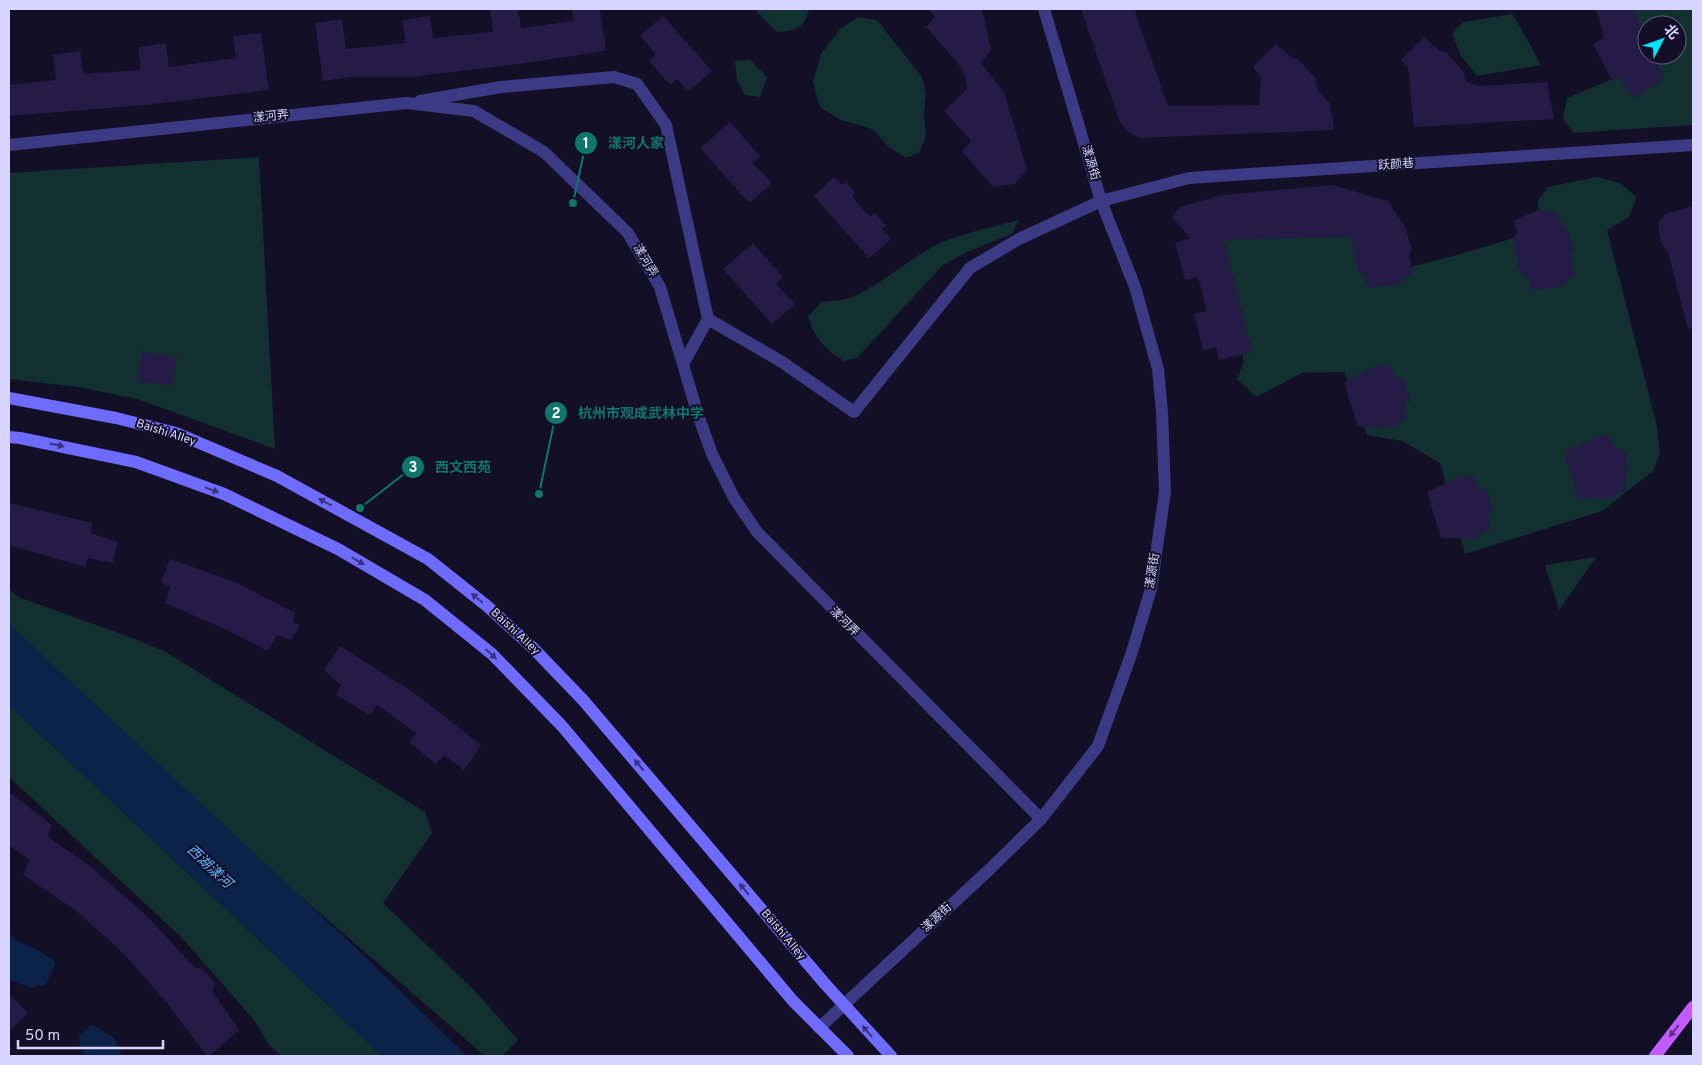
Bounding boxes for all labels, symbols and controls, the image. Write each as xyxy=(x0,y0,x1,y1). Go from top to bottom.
north arrow xyxy=(1637,15,1687,65)
text: 北 xyxy=(1660,22,1682,43)
street label: 漾河弄 xyxy=(252,107,290,127)
callout: 漾河人家 xyxy=(573,129,674,158)
text: 1 xyxy=(583,135,589,154)
text: 漾河人家 xyxy=(608,135,664,153)
street label: 漾源街 xyxy=(1077,143,1103,183)
street label: 跃颜巷 xyxy=(1377,156,1415,174)
street label: 漾河弄 xyxy=(629,241,661,281)
callout: 杭州市观成武林中学 xyxy=(543,399,714,428)
text: 2 xyxy=(551,405,561,424)
text: 杭州市观成武林中学 xyxy=(578,405,704,423)
street label: Baishi Alley xyxy=(134,416,198,450)
one-way arrow xyxy=(49,442,65,450)
callout: 西文西苑 xyxy=(400,453,501,482)
text: 3 xyxy=(409,459,418,478)
text: 西文西苑 xyxy=(435,459,491,477)
one-way arrow xyxy=(205,487,220,494)
one-way arrow xyxy=(319,498,332,507)
street label: 漾源街 xyxy=(1142,552,1164,590)
one-way arrow xyxy=(351,557,366,565)
one-way arrow xyxy=(471,593,484,604)
street label: 漾河弄 xyxy=(826,604,862,640)
street label: Baishi Alley xyxy=(487,605,543,659)
one-way arrow xyxy=(485,648,497,660)
one-way arrow xyxy=(633,759,644,772)
water label: 西湖漾河 xyxy=(183,842,237,894)
one-way arrow xyxy=(738,883,750,895)
street label: 漾源街 xyxy=(918,900,956,936)
street label: Baishi Alley xyxy=(757,906,809,964)
scale bar xyxy=(18,1018,162,1050)
one-way arrow xyxy=(1669,1024,1679,1038)
one-way arrow xyxy=(861,1025,873,1037)
text: 50 m xyxy=(25,1027,60,1046)

